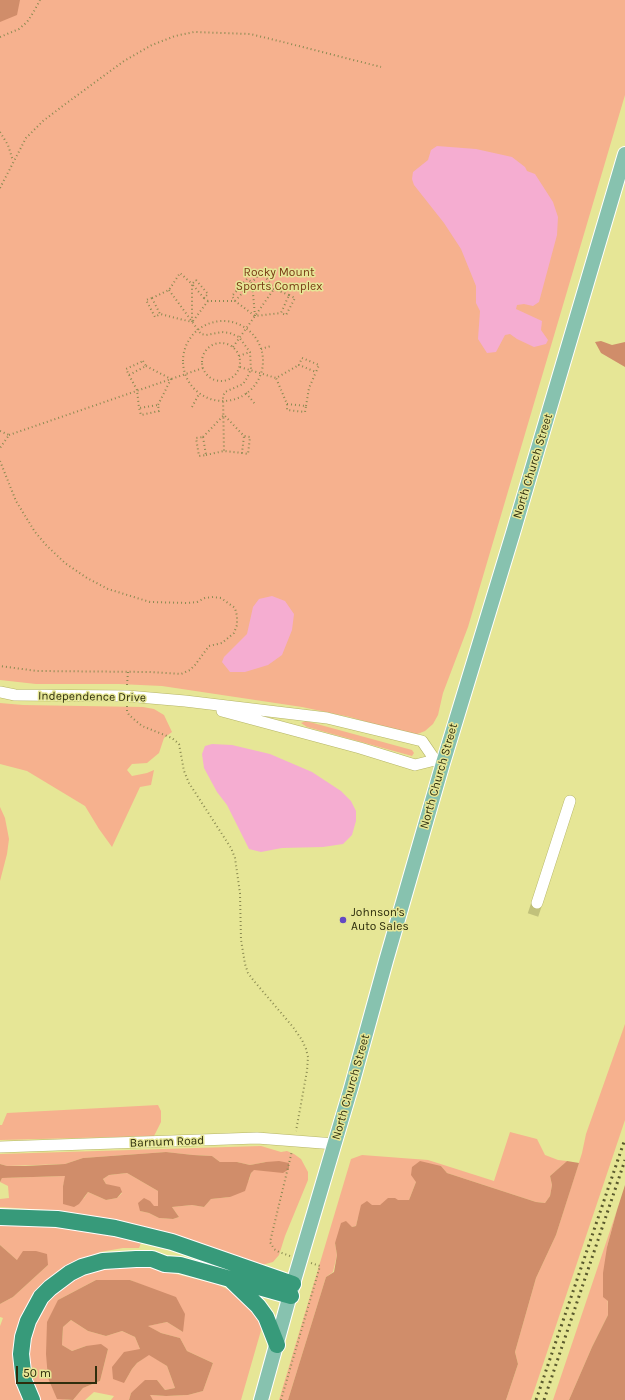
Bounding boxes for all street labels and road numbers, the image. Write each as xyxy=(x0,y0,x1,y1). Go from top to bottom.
street label: North Church Street xyxy=(510,412,556,520)
street label: Independence Drive xyxy=(38,689,146,705)
street label: North Church Street xyxy=(417,722,461,830)
street label: North Church Street xyxy=(329,1033,373,1141)
street label: Barnum Road xyxy=(129,1134,205,1150)

